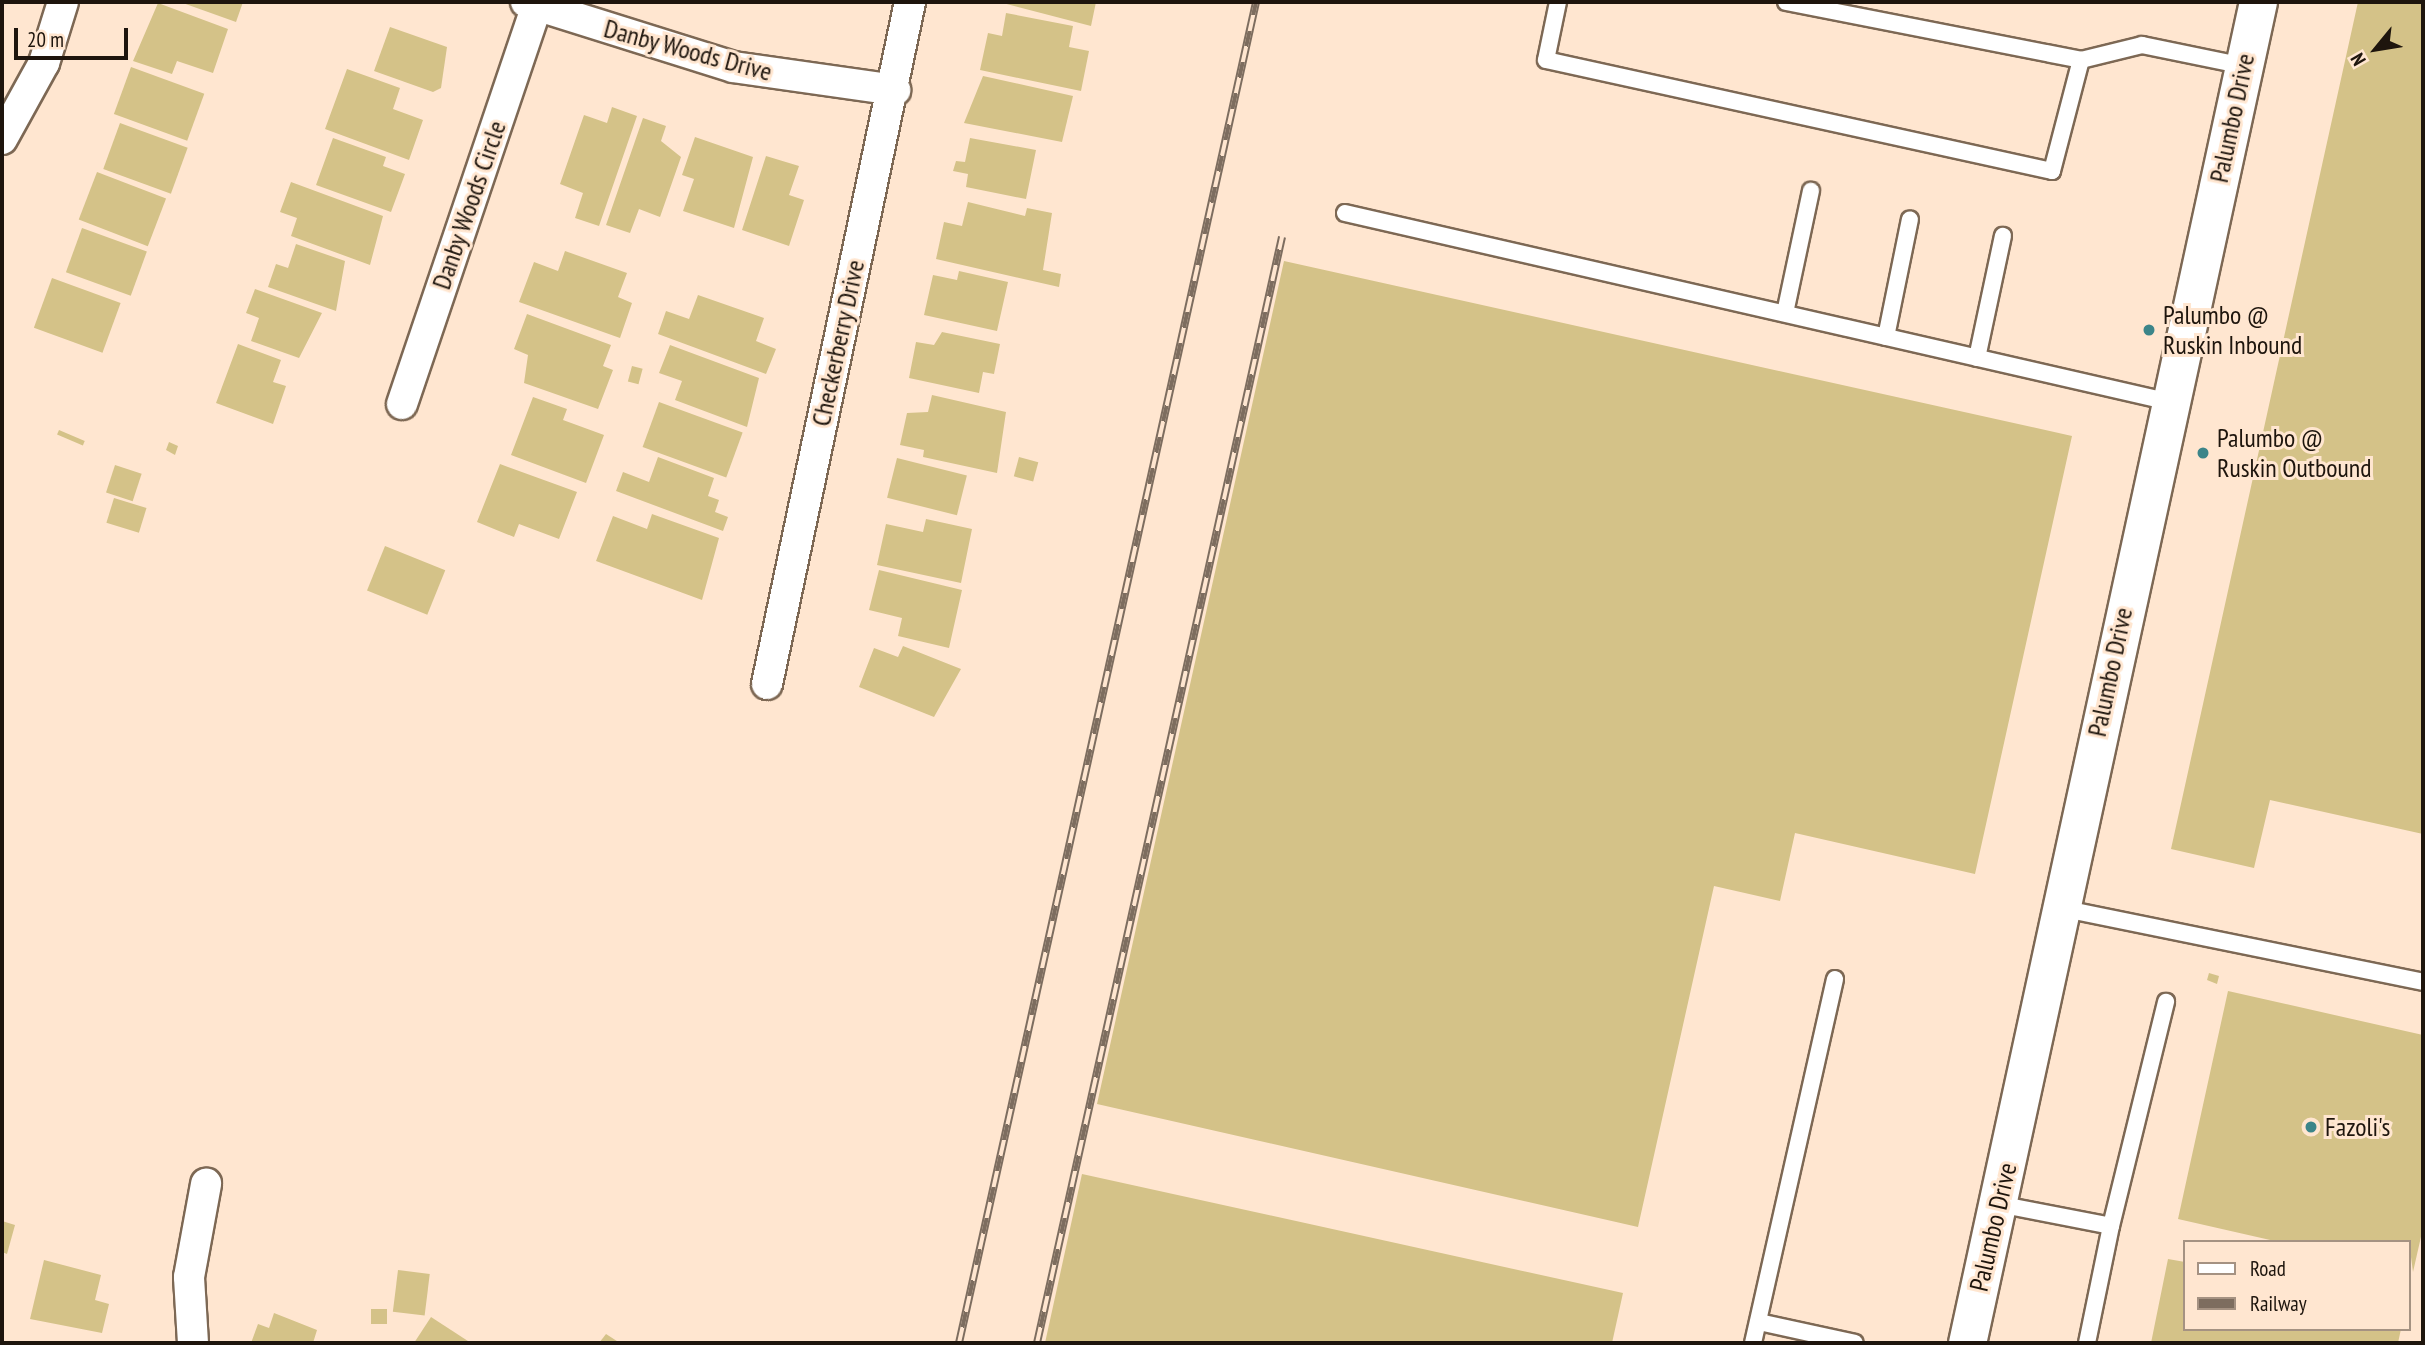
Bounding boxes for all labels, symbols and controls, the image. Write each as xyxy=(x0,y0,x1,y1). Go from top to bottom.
street label: Danby Woods Drive xyxy=(600,12,776,88)
scale bar xyxy=(18,14,131,58)
north arrow xyxy=(2341,14,2411,84)
text: 20 m xyxy=(27,26,64,53)
text: N xyxy=(2345,49,2371,70)
street label: Palumbo Drive xyxy=(2203,51,2261,185)
street label: Danby Woods Circle xyxy=(425,116,513,294)
street label: Checkerberry Drive xyxy=(805,257,871,429)
place label: Palumbo @ Ruskin Inbound xyxy=(2163,299,2302,360)
marker: Palumbo @ Ruskin Inbound xyxy=(2141,322,2157,338)
place label: Palumbo @ Ruskin Outbound xyxy=(2217,422,2371,484)
marker: Palumbo @ Ruskin Outbound xyxy=(2195,445,2211,461)
street label: Palumbo Drive xyxy=(2081,605,2139,739)
place label: Fazoli's xyxy=(2325,1111,2390,1143)
marker: Fazoli's xyxy=(2303,1119,2319,1135)
street label: Palumbo Drive xyxy=(1963,1160,2023,1294)
legend xyxy=(2184,1240,2411,1331)
text: Road xyxy=(2250,1255,2286,1282)
text: Railway xyxy=(2250,1290,2307,1317)

